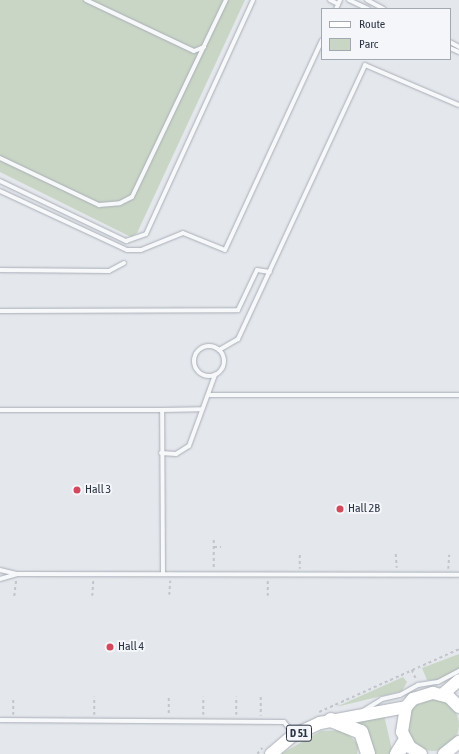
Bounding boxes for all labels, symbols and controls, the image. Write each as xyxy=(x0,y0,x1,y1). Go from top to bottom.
legend xyxy=(321,8,451,60)
text: Route xyxy=(359,17,385,31)
text: Parc xyxy=(359,37,378,51)
place label: Hall 3 xyxy=(85,483,111,497)
marker: Hall 3 xyxy=(72,485,82,495)
place label: Hall 2B xyxy=(348,502,380,516)
marker: Hall 2B xyxy=(335,504,345,514)
place label: Hall 4 xyxy=(118,640,144,654)
marker: Hall 4 xyxy=(105,642,115,652)
road number: D 51 xyxy=(285,724,313,742)

